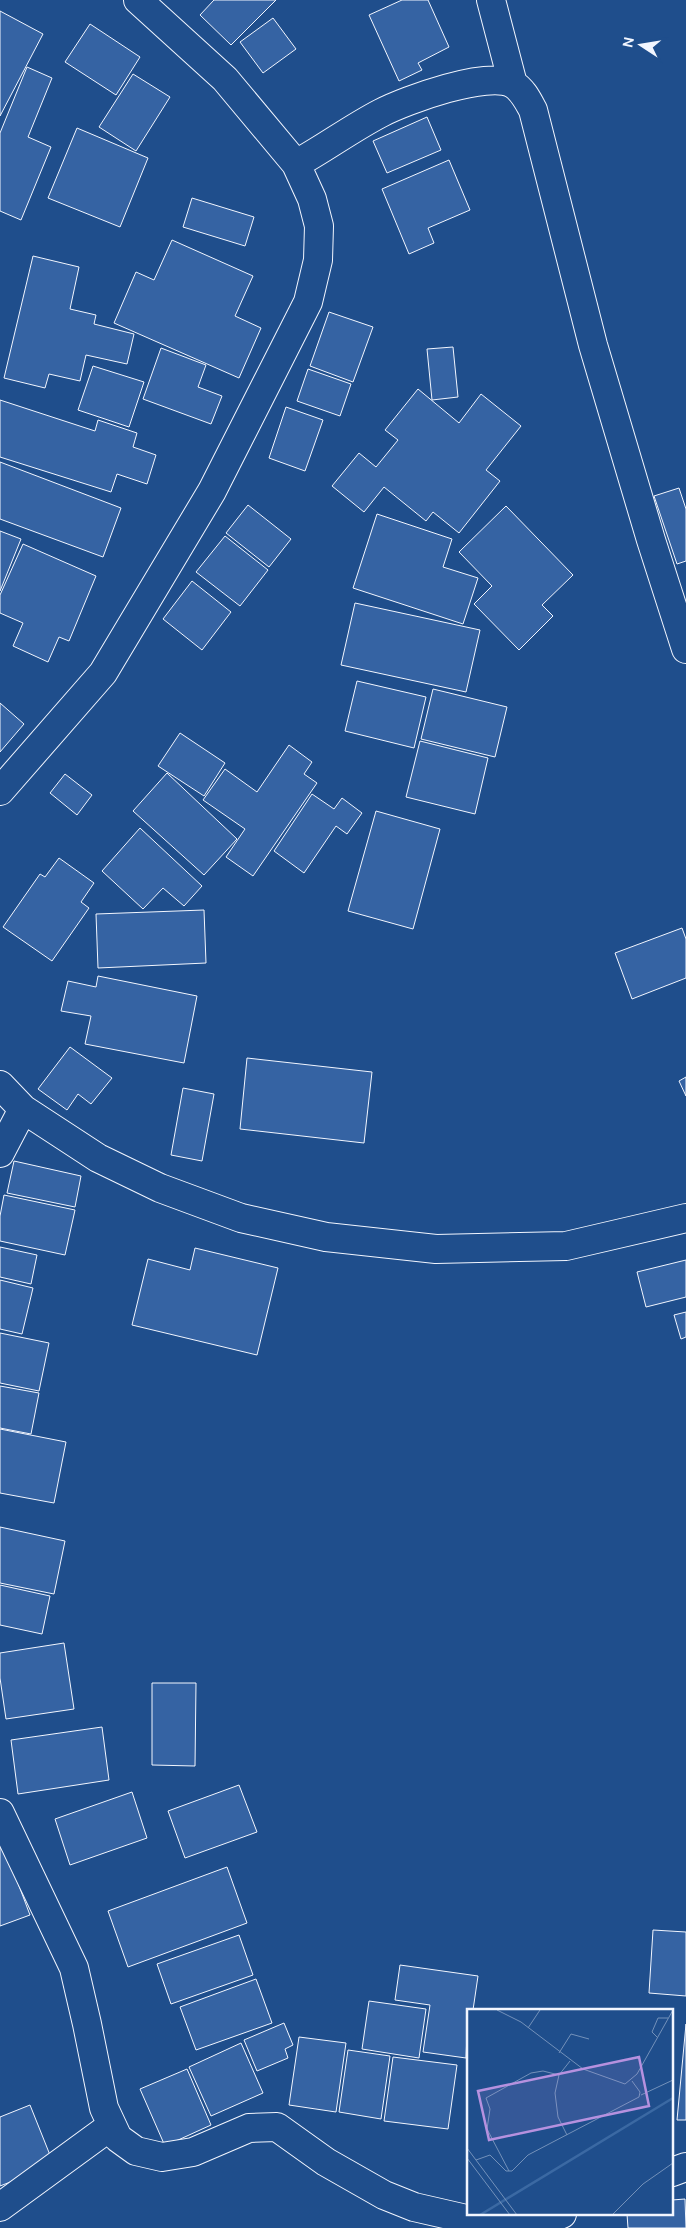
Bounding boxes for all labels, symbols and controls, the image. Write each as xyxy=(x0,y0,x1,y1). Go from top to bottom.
north arrow xyxy=(616,20,666,70)
text: N xyxy=(618,35,638,49)
inset map xyxy=(467,2009,674,2216)

